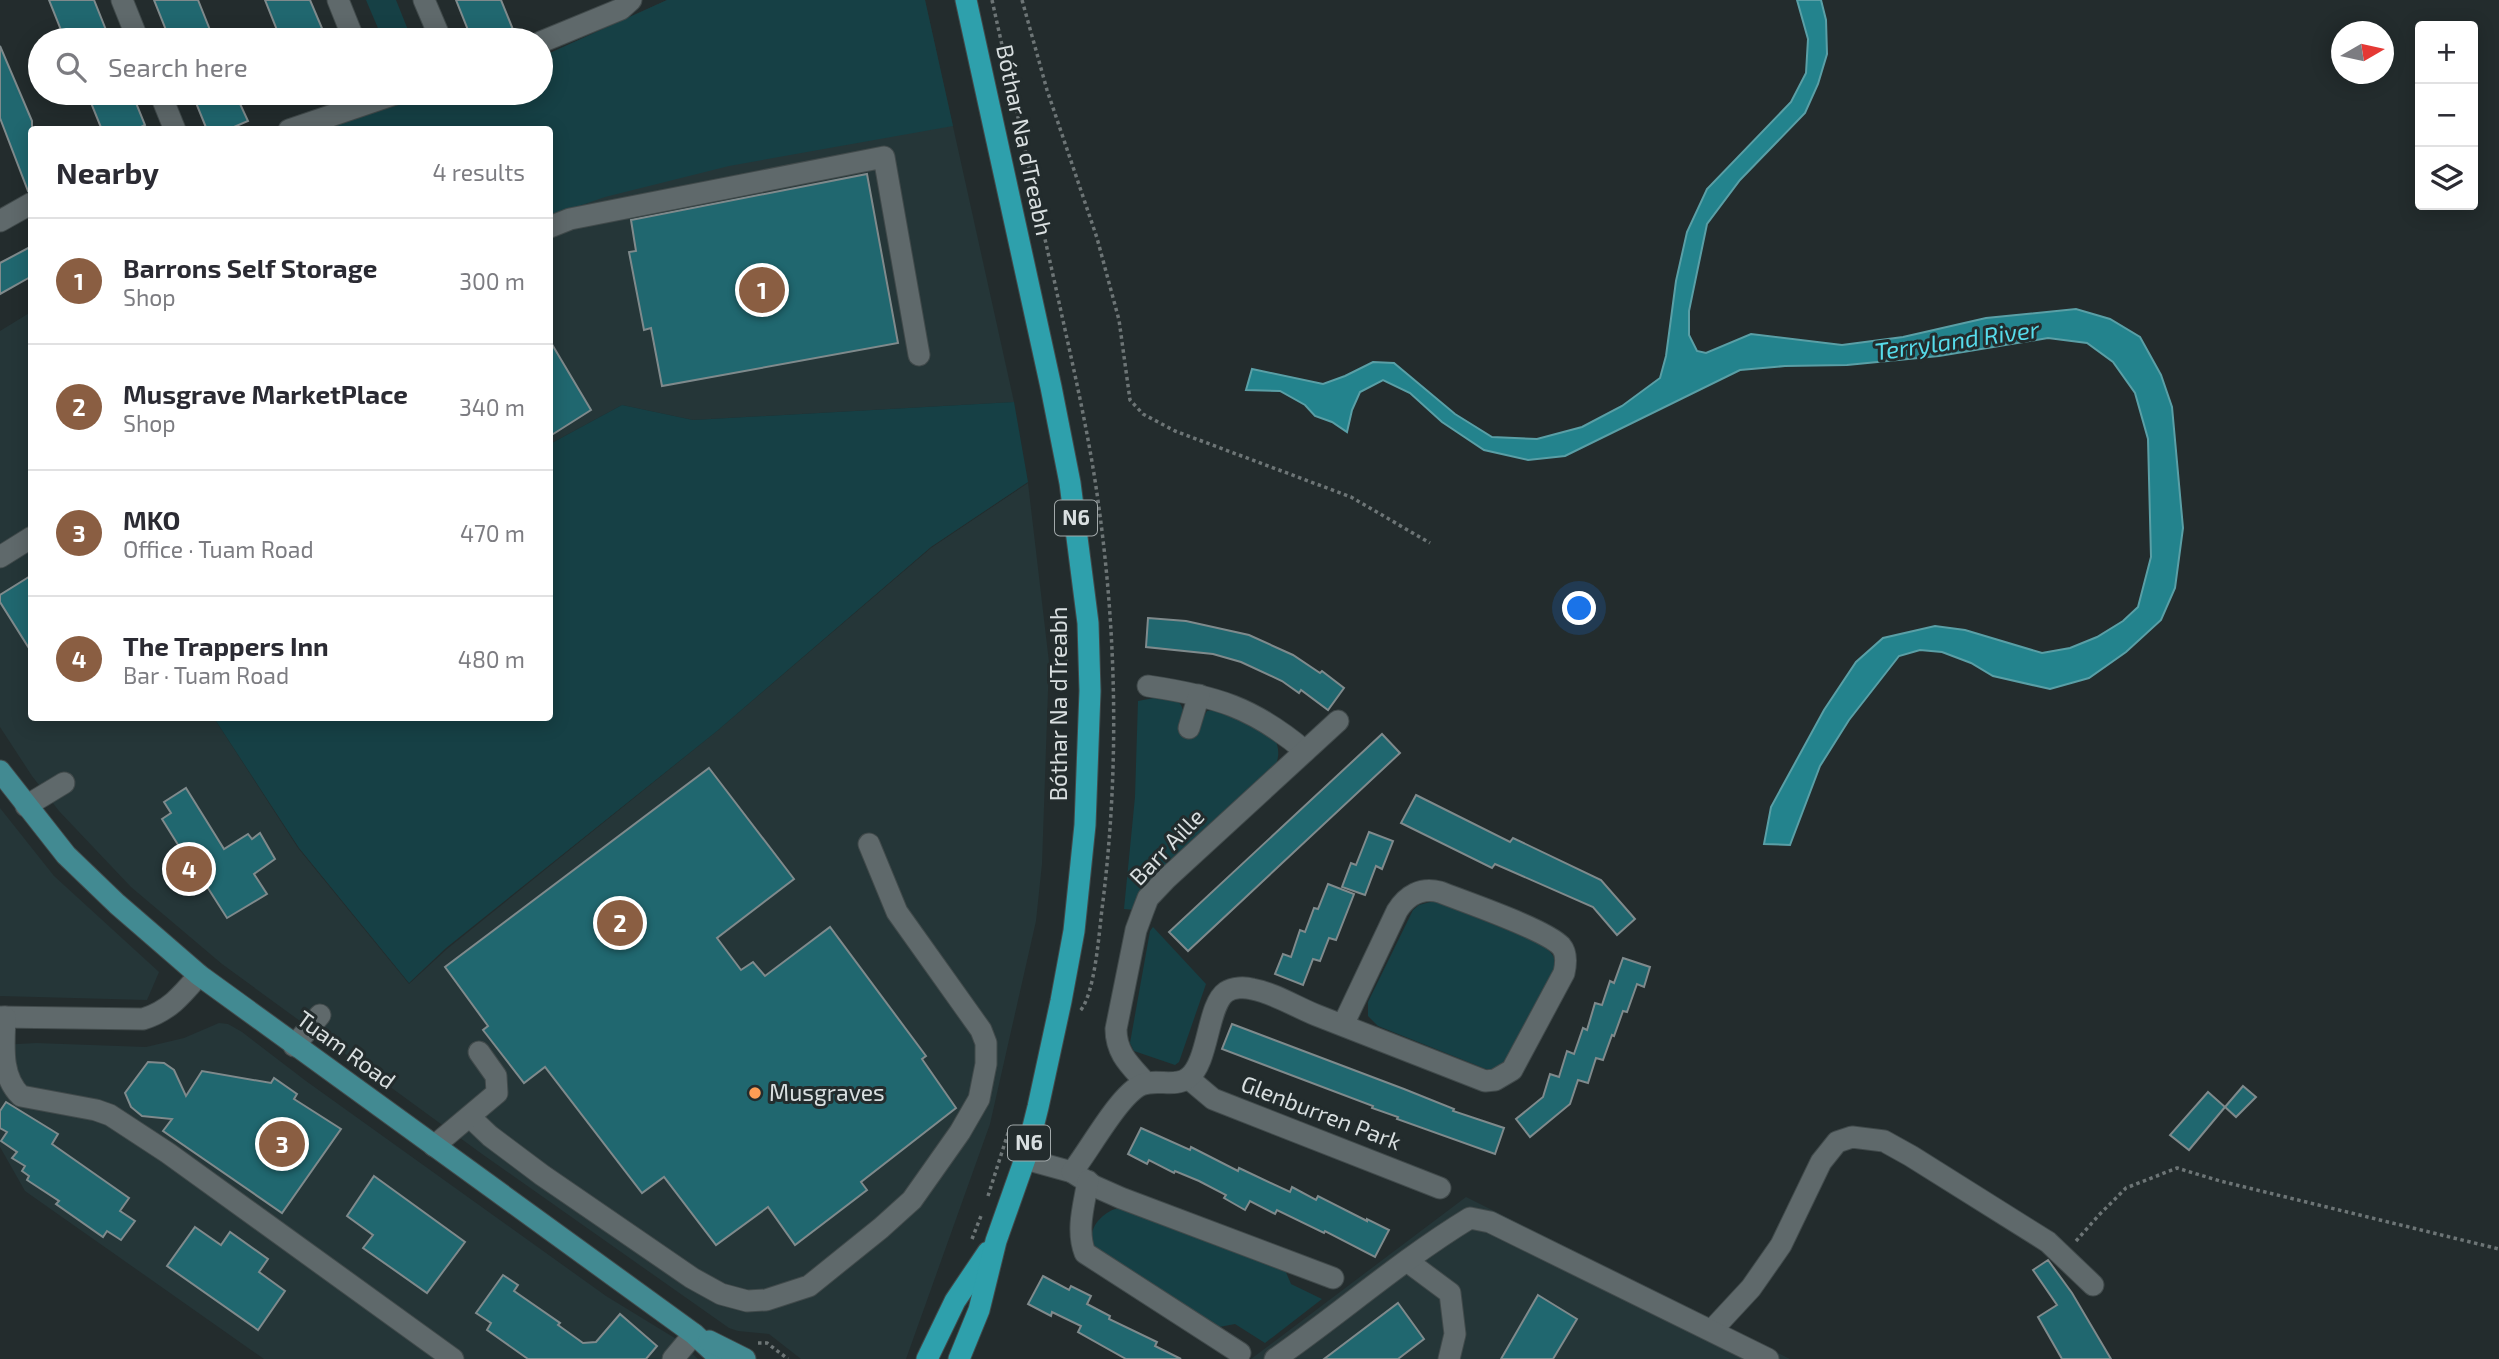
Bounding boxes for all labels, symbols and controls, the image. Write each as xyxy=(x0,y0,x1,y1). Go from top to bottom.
north arrow xyxy=(2331,21,2394,84)
map controls xyxy=(2415,21,2478,210)
button: + xyxy=(2415,21,2478,84)
search box xyxy=(28,28,553,105)
street label: Bóthar Na dTreabh xyxy=(991,42,1059,238)
icon: search xyxy=(52,48,90,86)
text: Search here xyxy=(108,51,248,82)
button: − xyxy=(2415,84,2478,147)
button: layers xyxy=(2415,147,2478,210)
text: Nearby xyxy=(56,154,159,190)
text: 4 results xyxy=(433,158,525,186)
text: Barrons Self Storage xyxy=(123,252,377,283)
pin: 1 xyxy=(739,264,785,316)
text: 1 xyxy=(74,267,84,295)
text: 300 m xyxy=(459,267,525,295)
text: Shop xyxy=(123,283,176,311)
water label: Terryland River xyxy=(1873,314,2041,365)
text: Musgrave MarketPlace xyxy=(123,378,408,409)
text: 2 xyxy=(72,393,86,421)
text: 340 m xyxy=(459,393,525,421)
text: Shop xyxy=(123,409,176,437)
road number: N6 xyxy=(1055,500,1097,536)
text: MKO xyxy=(123,504,181,535)
text: 3 xyxy=(72,519,86,547)
text: 470 m xyxy=(460,519,525,547)
text: Office · Tuam Road xyxy=(123,535,314,563)
your location xyxy=(1562,591,1596,625)
street label: Bóthar Na dTreabh xyxy=(1044,607,1072,801)
text: The Trappers Inn xyxy=(123,630,329,661)
text: 4 xyxy=(72,645,86,673)
text: 480 m xyxy=(458,645,525,673)
text: Bar · Tuam Road xyxy=(123,661,289,689)
street label: Barr Aille xyxy=(1123,802,1210,890)
pin: 4 xyxy=(166,843,212,895)
pin: 2 xyxy=(597,897,643,949)
street label: Tuam Road xyxy=(292,1004,401,1094)
street label: Glenburren Park xyxy=(1237,1069,1406,1156)
place label: Musgraves xyxy=(769,1078,885,1106)
marker: Musgraves xyxy=(747,1085,763,1101)
pin: 3 xyxy=(259,1118,305,1170)
road number: N6 xyxy=(1008,1126,1050,1160)

